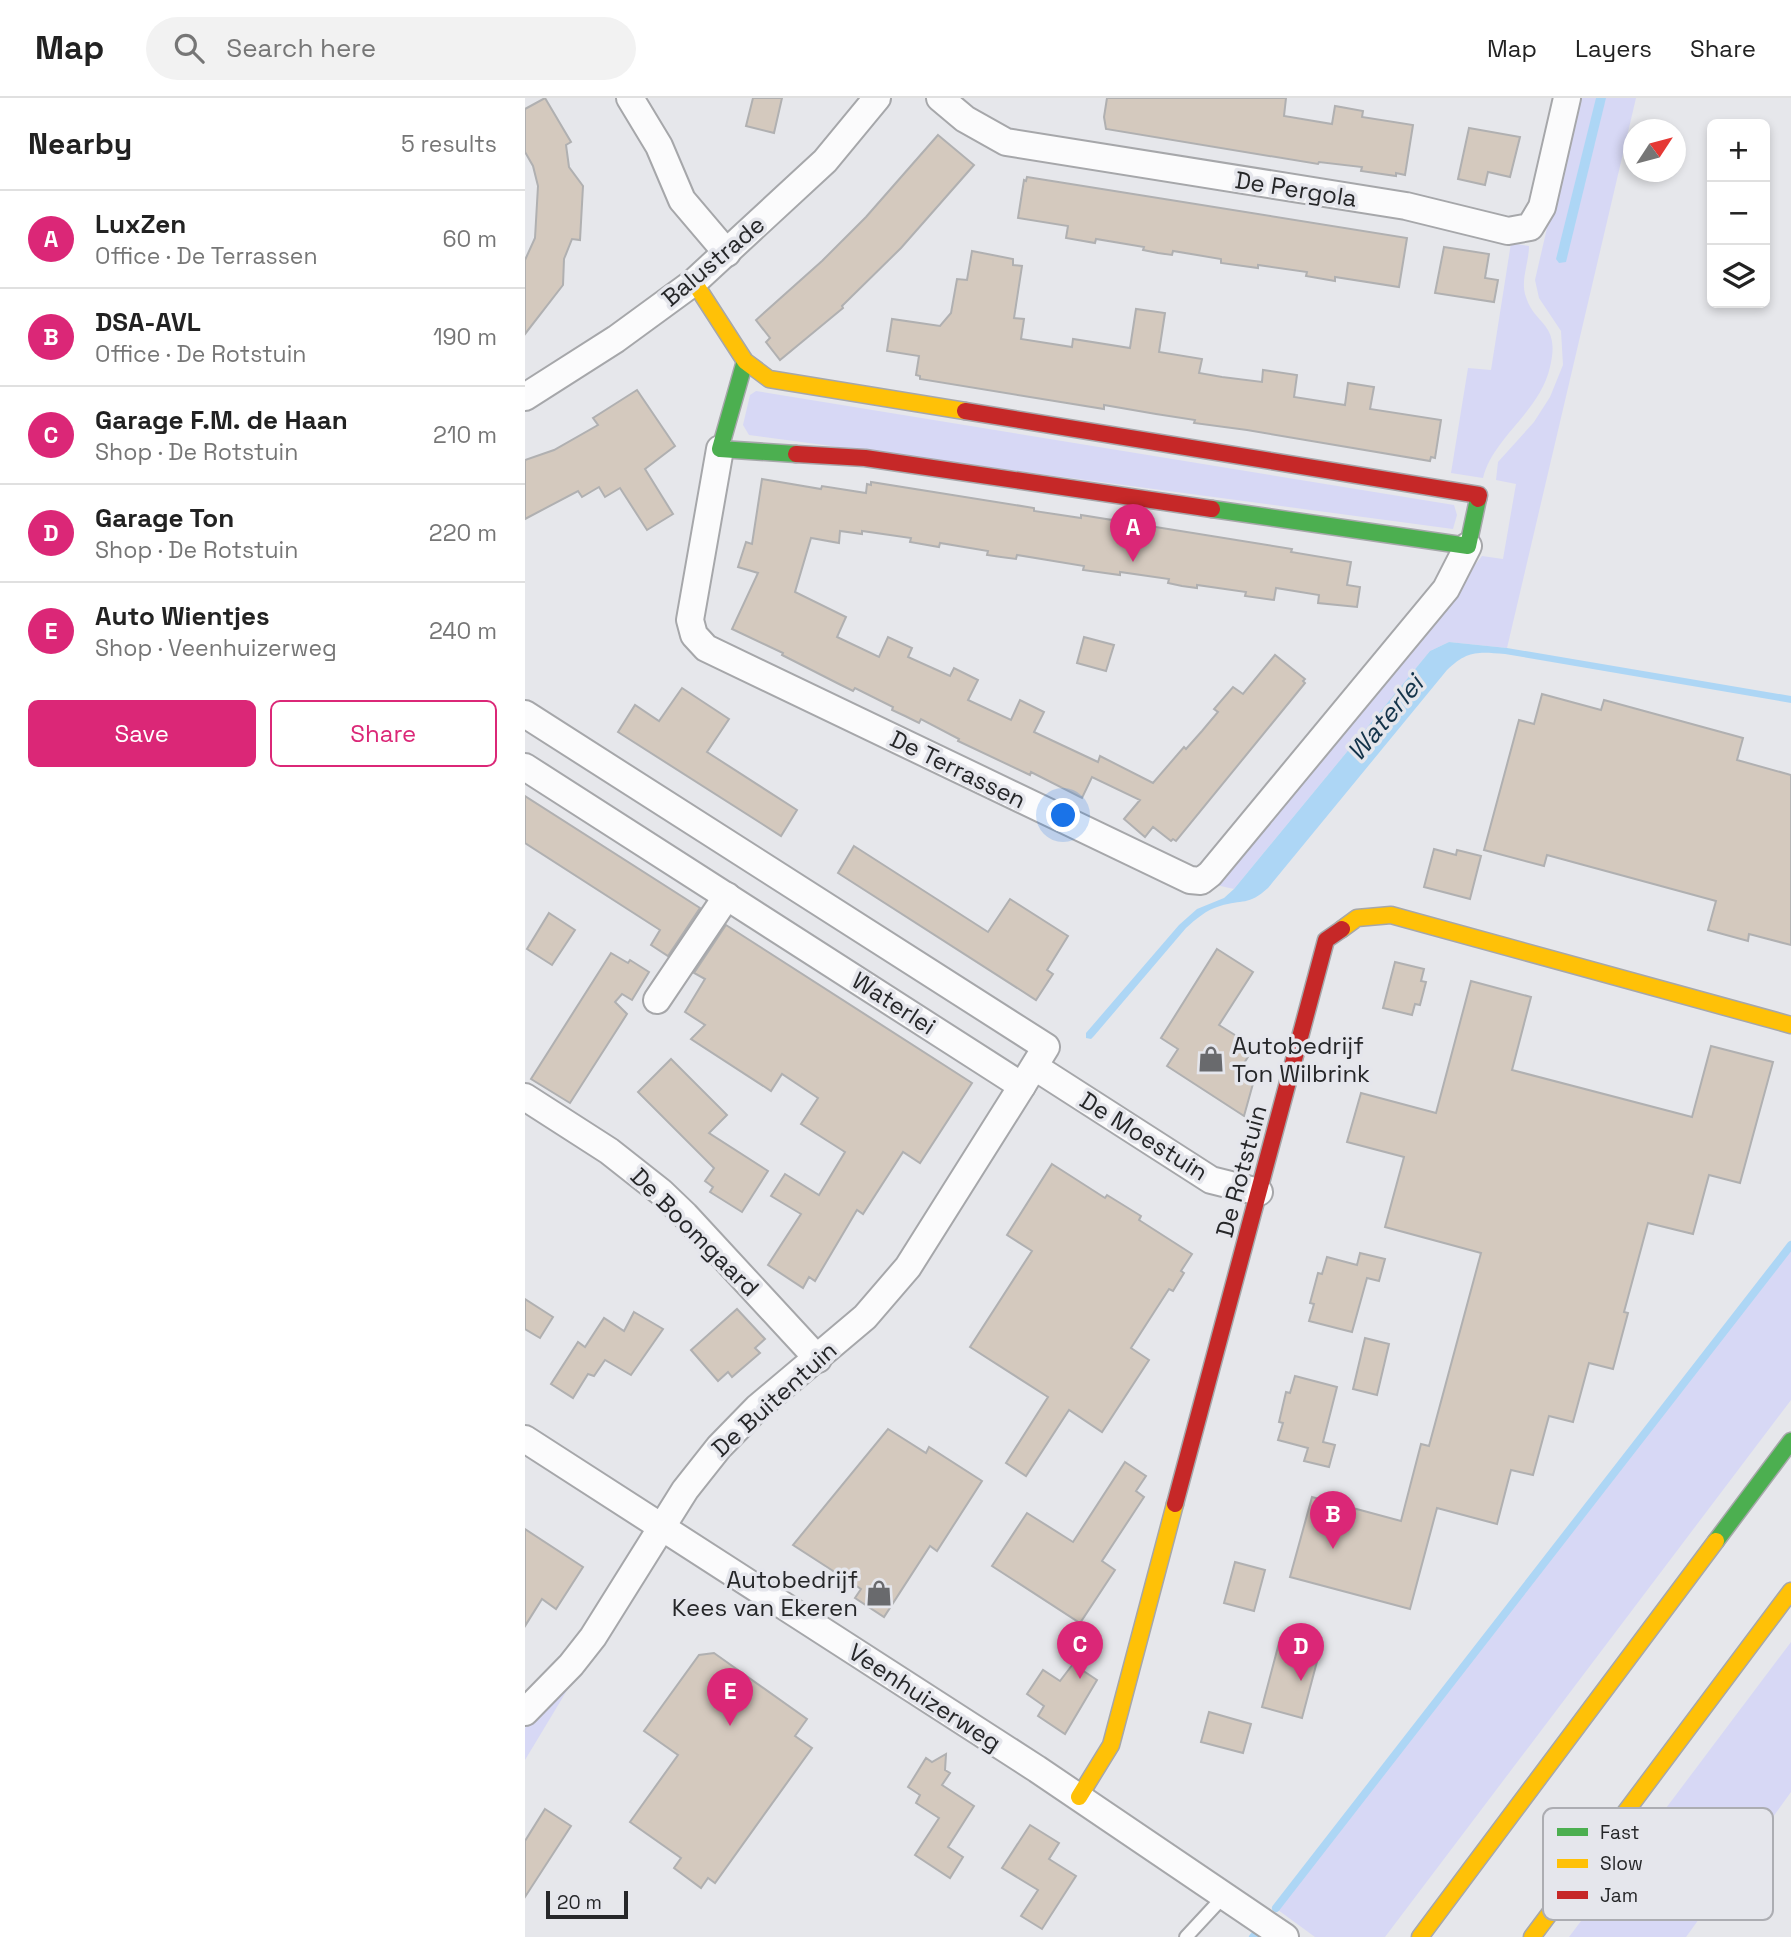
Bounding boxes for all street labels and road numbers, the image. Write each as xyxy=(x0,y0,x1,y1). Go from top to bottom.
street label: De Pergola xyxy=(1233,164,1359,214)
street label: Balustrade xyxy=(655,209,771,313)
street label: De Terrassen xyxy=(885,723,1031,815)
street label: Waterlei xyxy=(846,965,942,1041)
street label: De Moestuin xyxy=(1074,1084,1214,1188)
street label: De Rotstuin xyxy=(1208,1102,1274,1240)
street label: De Boomgaard xyxy=(624,1161,766,1303)
street label: De Buitentuin xyxy=(705,1335,843,1463)
street label: Veenhuizerweg xyxy=(843,1636,1007,1758)

